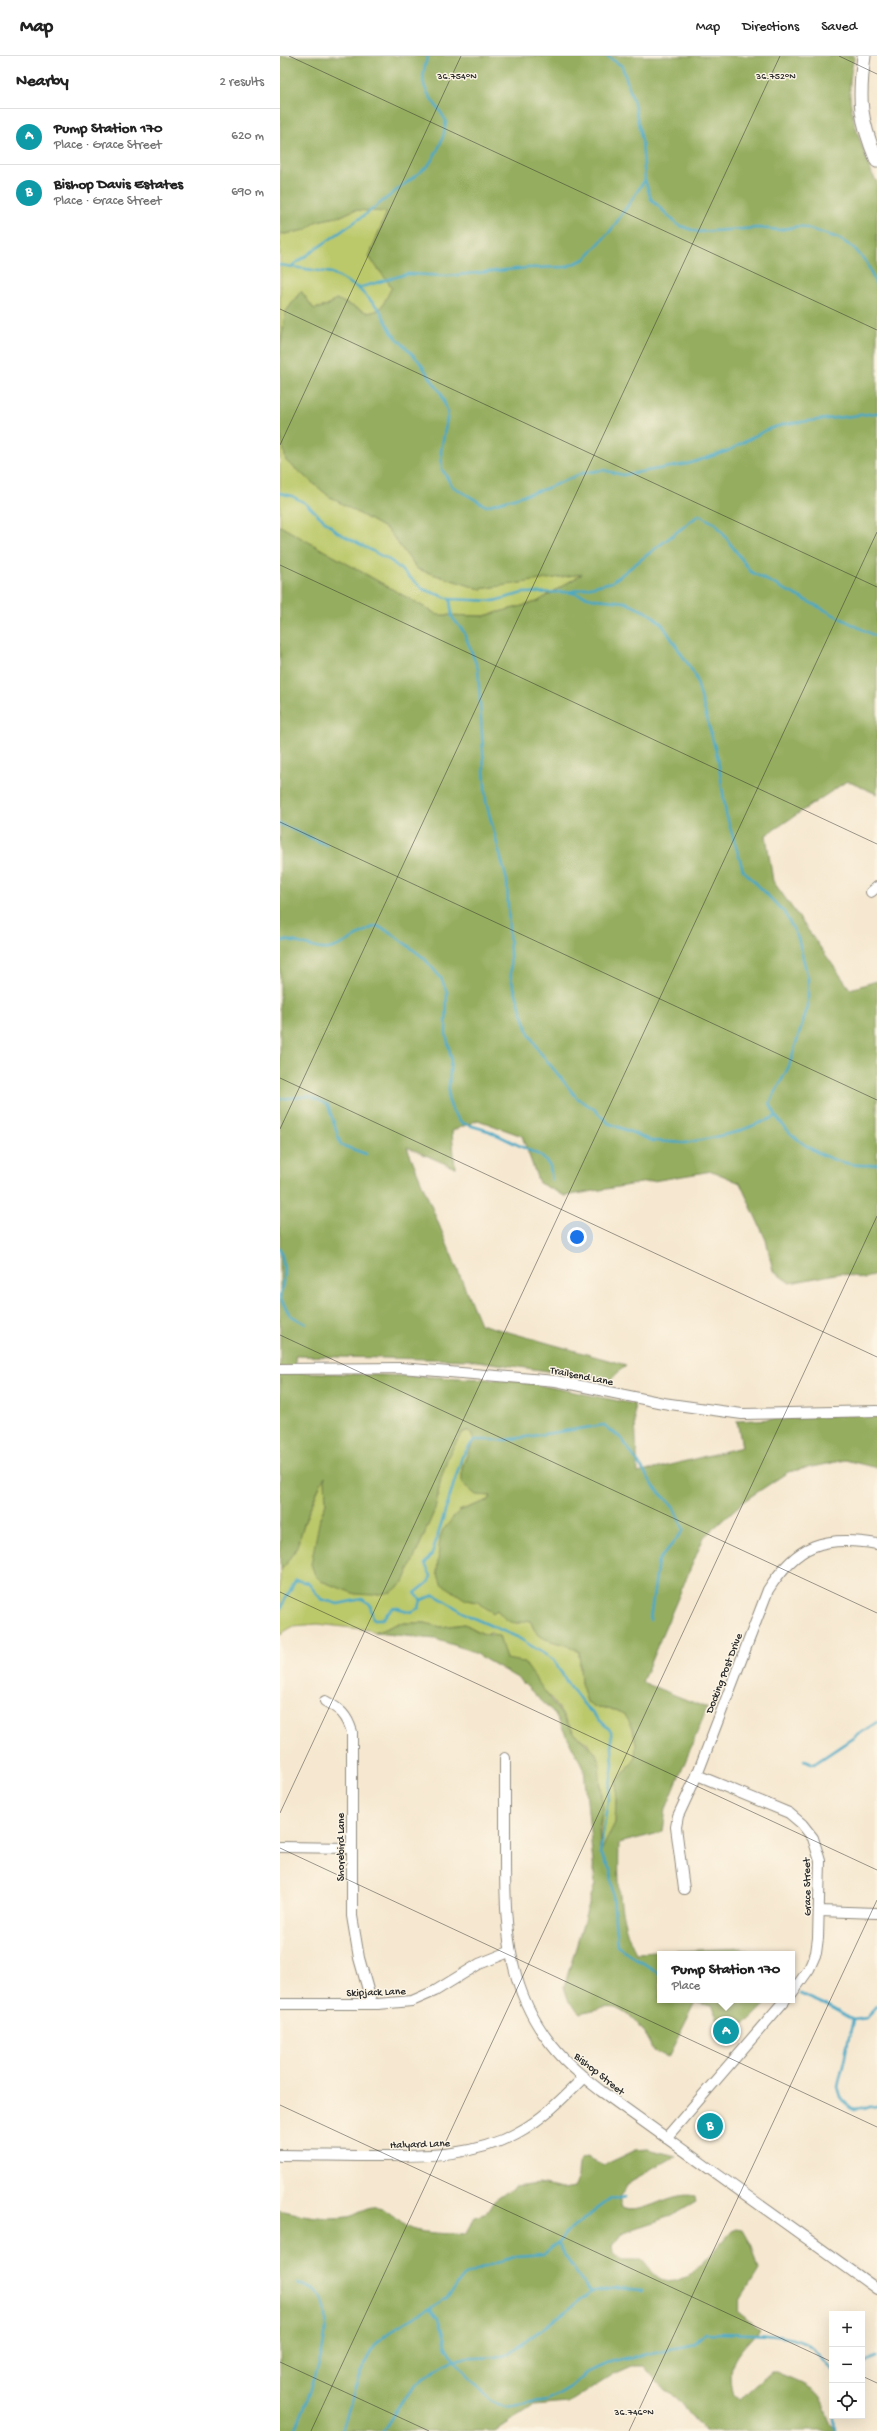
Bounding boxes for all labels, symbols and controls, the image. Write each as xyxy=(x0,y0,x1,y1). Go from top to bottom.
text: Map xyxy=(20,16,53,39)
text: Map xyxy=(696,19,720,36)
text: Directions xyxy=(742,19,799,36)
text: Saved xyxy=(821,19,857,36)
text: 36.754°N xyxy=(436,71,477,83)
text: 36.752°N xyxy=(755,71,796,83)
text: Nearby xyxy=(16,72,69,92)
text: 2 results xyxy=(219,75,264,90)
text: Pump Station 170 xyxy=(54,120,163,138)
text: A xyxy=(25,129,33,144)
text: 620 m xyxy=(231,129,264,144)
text: Place · Grace Street xyxy=(54,138,162,153)
text: Bishop Davis Estates xyxy=(54,176,183,194)
text: B xyxy=(26,185,32,200)
text: 690 m xyxy=(231,185,264,200)
text: Place · Grace Street xyxy=(54,194,162,209)
your location xyxy=(567,1227,587,1247)
street label: Trailsend Lane xyxy=(548,1365,615,1389)
street label: Docking Post Drive xyxy=(704,1632,746,1716)
street label: Shorebird Lane xyxy=(336,1812,348,1881)
street label: Grace Street xyxy=(801,1856,815,1916)
popup xyxy=(657,1951,795,2003)
text: Pump Station 170 xyxy=(672,1961,780,1979)
text: Place xyxy=(672,1979,700,1994)
street label: Skipjack Lane xyxy=(346,1986,406,2000)
pin: A xyxy=(713,2016,739,2046)
street label: Bishop Street xyxy=(570,2050,627,2099)
pin: B xyxy=(697,2111,723,2141)
street label: Halyard Lane xyxy=(390,2138,451,2152)
map controls xyxy=(829,2311,865,2419)
button: + xyxy=(829,2311,865,2347)
button: − xyxy=(829,2347,865,2383)
button: locate xyxy=(829,2383,865,2419)
text: 36.746°N xyxy=(613,2407,654,2419)

